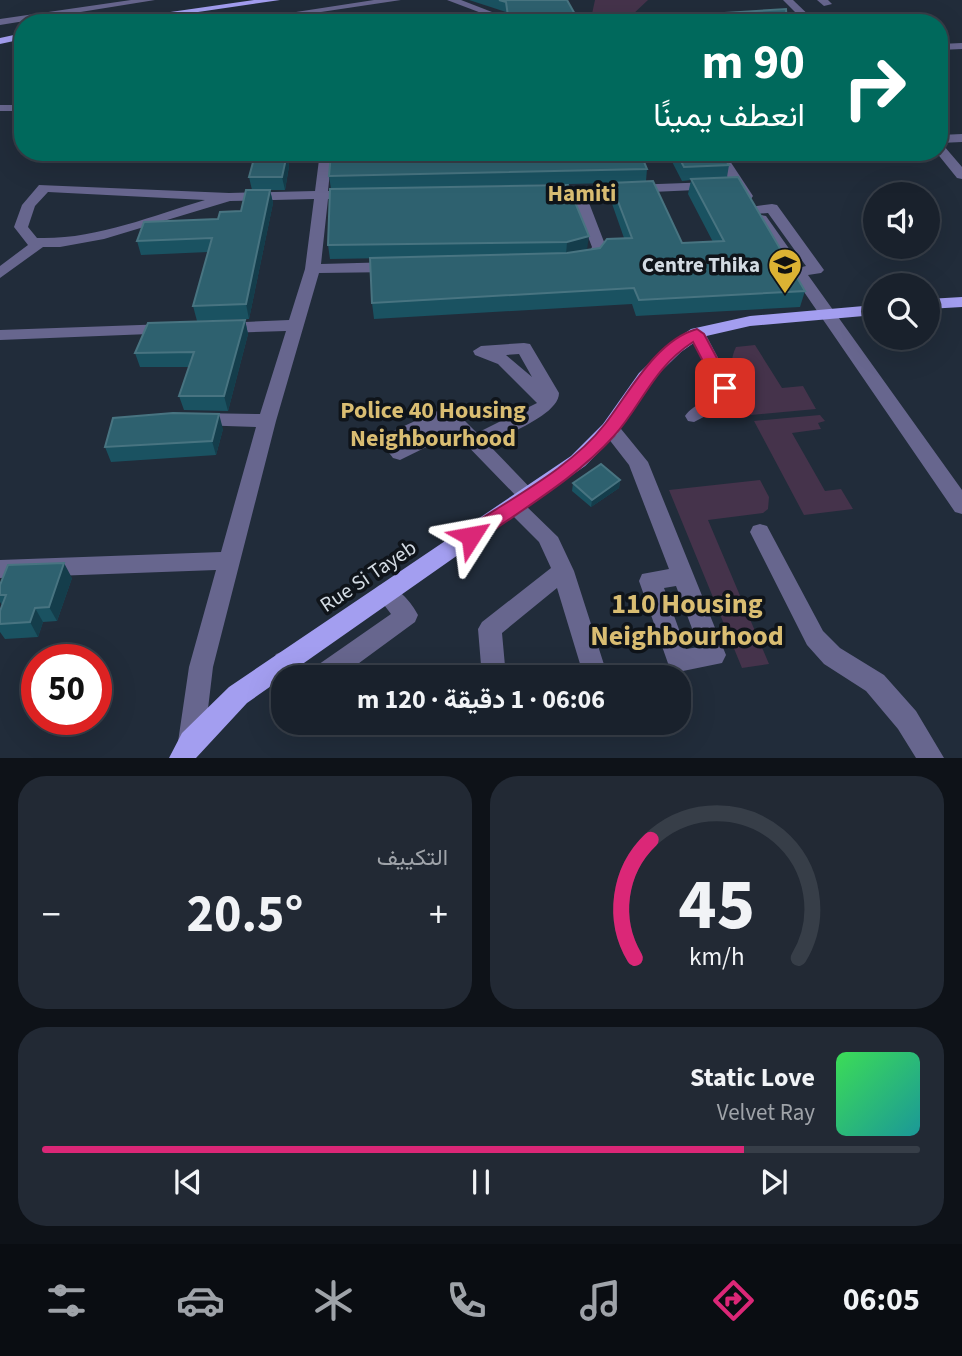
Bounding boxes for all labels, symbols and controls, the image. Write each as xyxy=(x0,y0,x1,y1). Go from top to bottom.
text: 90 m xyxy=(701,28,805,98)
icon: right xyxy=(829,42,920,133)
text: انعطف يمينًا xyxy=(653,93,805,139)
district label: Hamiti xyxy=(548,177,616,210)
map controls xyxy=(863,182,940,350)
button: sound xyxy=(863,182,940,259)
school or university icon: Centre Thika xyxy=(766,246,804,295)
place label: Centre Thika xyxy=(642,250,760,280)
button: search xyxy=(863,273,940,350)
pin xyxy=(695,358,755,418)
icon: arrive xyxy=(706,369,744,407)
district label: Police 40 Housing Neighbourhood xyxy=(340,393,526,456)
position arrow xyxy=(434,499,508,573)
street label: Rue Si Tayeb xyxy=(314,533,422,619)
district label: 110 Housing Neighbourhood xyxy=(590,584,784,656)
speed limit sign: 50 xyxy=(21,644,112,735)
text: 06:06 · 1 دقيقة · 120 m xyxy=(357,681,605,718)
text: التكييف xyxy=(377,841,448,874)
text: 45 xyxy=(679,854,755,958)
text: 20.5° xyxy=(187,878,303,952)
text: − xyxy=(42,888,61,942)
text: + xyxy=(429,888,448,942)
text: km/h xyxy=(689,939,745,975)
text: Static Love xyxy=(690,1059,815,1096)
text: Velvet Ray xyxy=(717,1096,815,1129)
icon: previous xyxy=(169,1163,207,1201)
icon: pause xyxy=(462,1163,500,1201)
icon: next xyxy=(755,1163,793,1201)
icon: filters xyxy=(42,1276,91,1325)
icon: car xyxy=(176,1276,225,1325)
icon: climate xyxy=(309,1276,358,1325)
icon: phone xyxy=(442,1276,491,1325)
icon: music xyxy=(576,1276,625,1325)
icon: directions xyxy=(709,1276,758,1325)
text: 06:05 xyxy=(843,1277,920,1323)

